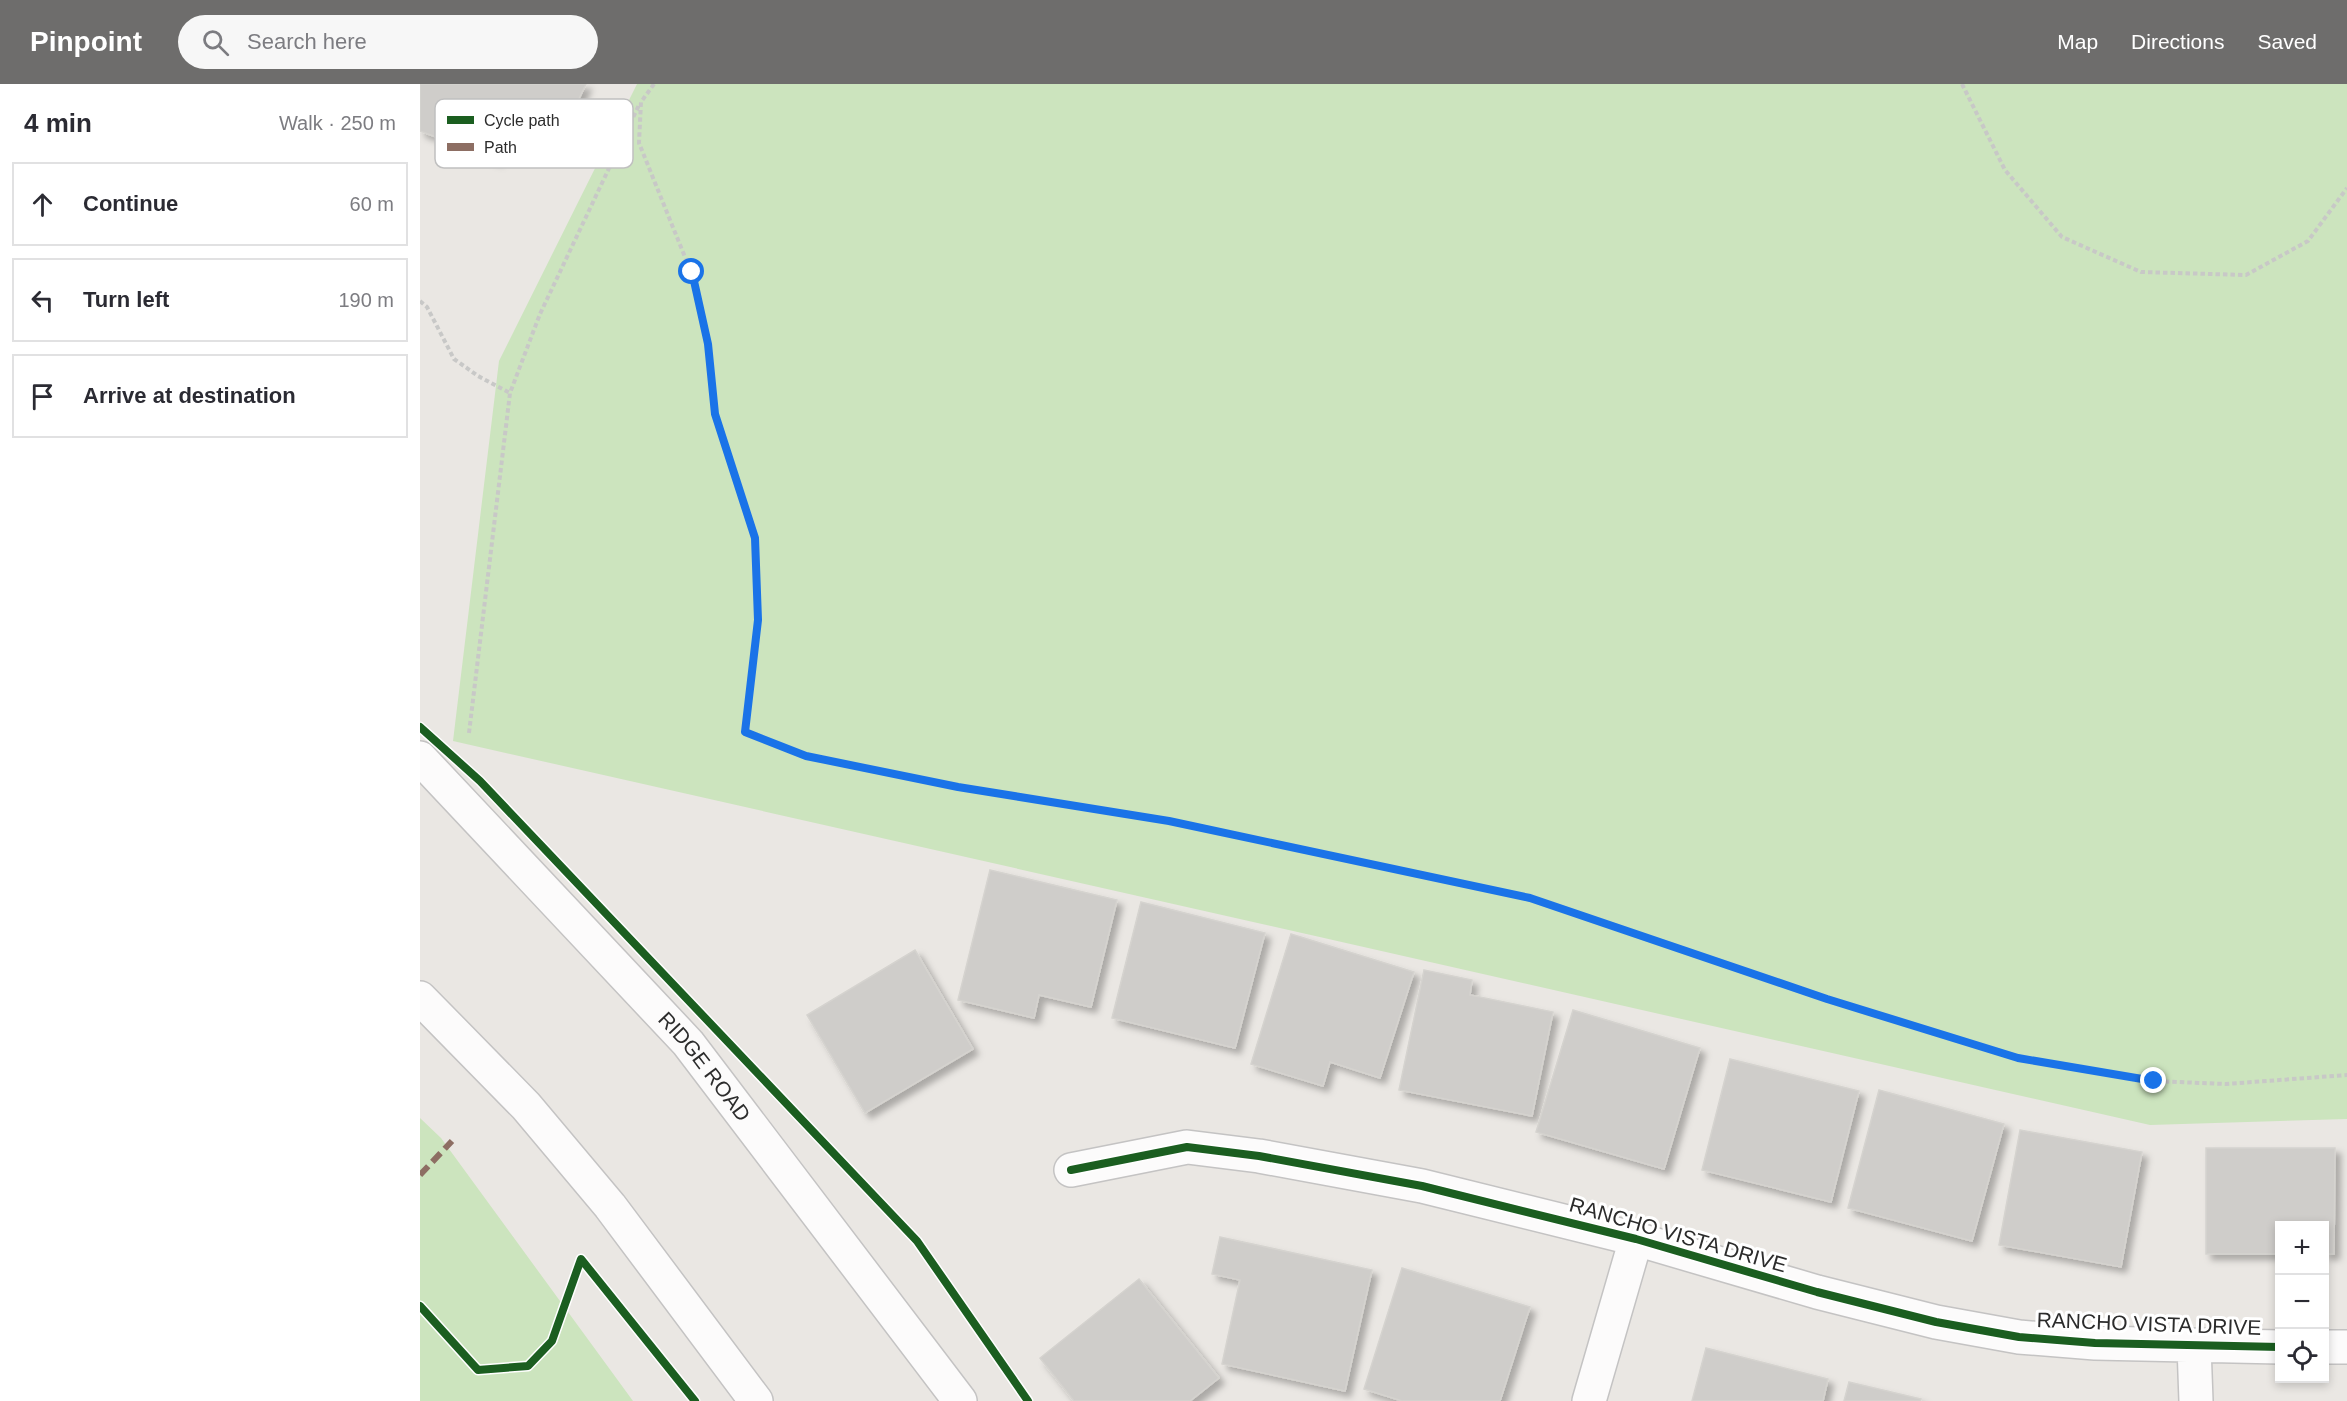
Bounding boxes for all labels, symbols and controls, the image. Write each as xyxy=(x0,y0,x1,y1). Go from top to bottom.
search box xyxy=(178,15,598,69)
text: Pinpoint xyxy=(30,26,142,57)
icon: search xyxy=(199,26,232,59)
text: Search here xyxy=(247,29,367,54)
text: Map xyxy=(2057,30,2098,53)
text: Directions xyxy=(2131,30,2224,53)
text: Saved xyxy=(2257,30,2317,53)
legend xyxy=(435,99,633,168)
text: 4 min xyxy=(24,108,92,138)
text: Walk · 250 m xyxy=(279,112,396,134)
text: Cycle path xyxy=(484,112,560,129)
text: Path xyxy=(484,139,517,156)
icon: ahead xyxy=(26,188,59,221)
text: Continue xyxy=(83,191,178,216)
text: 60 m xyxy=(350,193,394,215)
route start xyxy=(678,258,704,284)
icon: left xyxy=(26,284,59,317)
text: Turn left xyxy=(83,287,169,312)
text: 190 m xyxy=(338,289,394,311)
icon: arrive xyxy=(26,380,59,413)
text: Arrive at destination xyxy=(83,383,296,408)
street label: RIDGE ROAD xyxy=(654,1007,755,1126)
route end xyxy=(2140,1067,2166,1093)
street label: RANCHO VISTA DRIVE xyxy=(1567,1192,1789,1277)
map controls xyxy=(2275,1221,2329,1383)
button: + xyxy=(2275,1221,2329,1275)
button: − xyxy=(2275,1275,2329,1329)
street label: RANCHO VISTA DRIVE xyxy=(2036,1308,2262,1339)
button: locate xyxy=(2275,1329,2329,1383)

